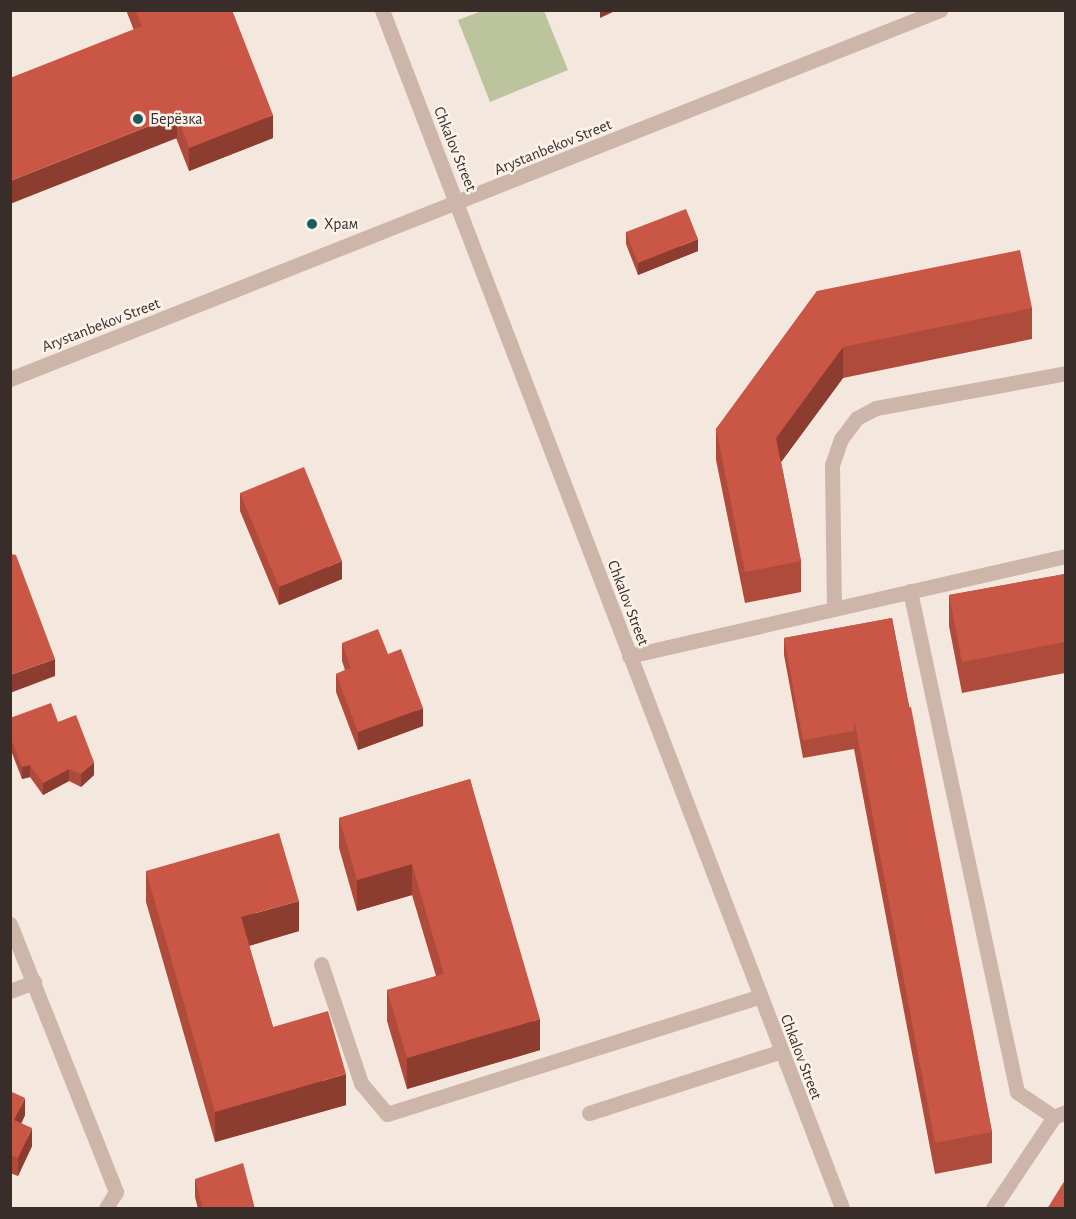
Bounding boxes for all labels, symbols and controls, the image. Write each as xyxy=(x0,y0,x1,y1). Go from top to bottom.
street label: Chkalov Street xyxy=(429,104,481,194)
place label: Берёзка xyxy=(150,109,203,129)
marker: Берёзка xyxy=(131,112,145,126)
street label: Arystanbekov Street xyxy=(491,115,615,179)
place label: Храм xyxy=(324,214,358,234)
marker: Храм xyxy=(305,217,319,231)
street label: Arystanbekov Street xyxy=(39,294,163,356)
street label: Chkalov Street xyxy=(603,558,653,648)
street label: Chkalov Street xyxy=(776,1012,826,1102)

